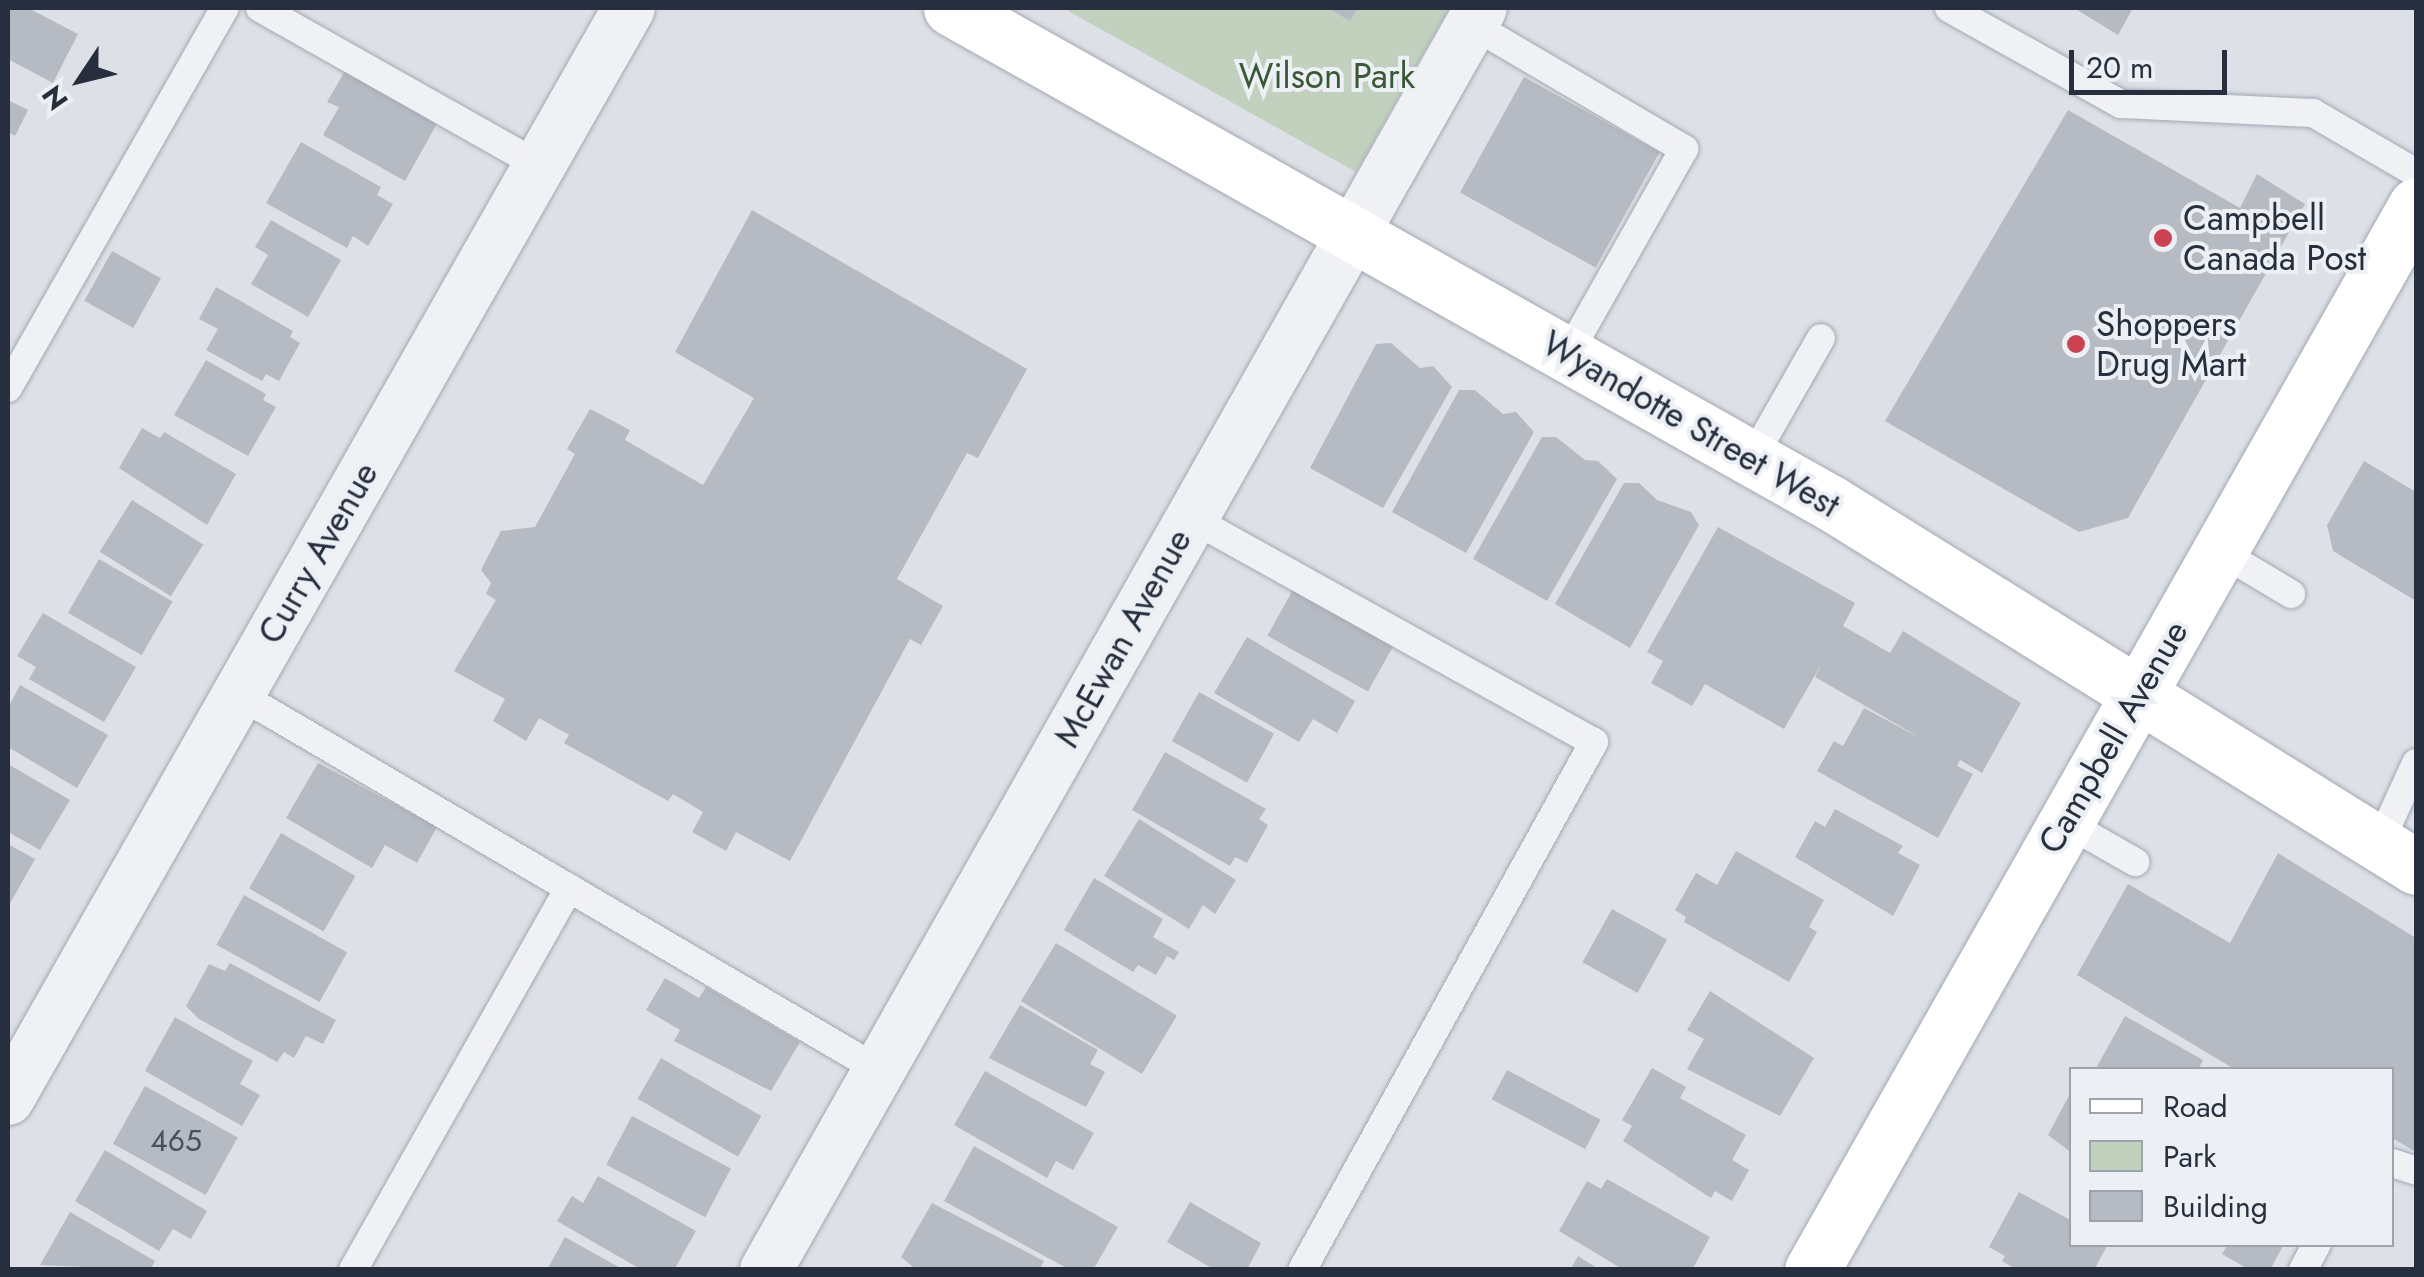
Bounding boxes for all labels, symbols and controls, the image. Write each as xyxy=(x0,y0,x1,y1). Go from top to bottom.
north arrow xyxy=(30,30,130,130)
scale bar xyxy=(2074,30,2232,92)
text: 20 m xyxy=(2086,46,2153,89)
park label: Wilson Park xyxy=(1239,55,1415,97)
text: N xyxy=(32,77,78,118)
place label: Campbell Canada Post xyxy=(2183,197,2366,279)
marker: Campbell Canada Post xyxy=(2152,227,2174,249)
place label: Shoppers Drug Mart xyxy=(2096,303,2246,385)
street label: Wyandotte Street West xyxy=(1535,322,1847,526)
marker: Shoppers Drug Mart xyxy=(2065,333,2087,355)
street label: Curry Avenue xyxy=(249,455,387,651)
street label: McEwan Avenue xyxy=(1046,522,1200,754)
street label: Campbell Avenue xyxy=(2029,613,2197,861)
legend xyxy=(2069,1067,2394,1247)
text: Road xyxy=(2163,1085,2228,1128)
house number: 465 xyxy=(150,1123,202,1159)
text: Park xyxy=(2163,1135,2216,1178)
text: Building xyxy=(2163,1185,2268,1228)

